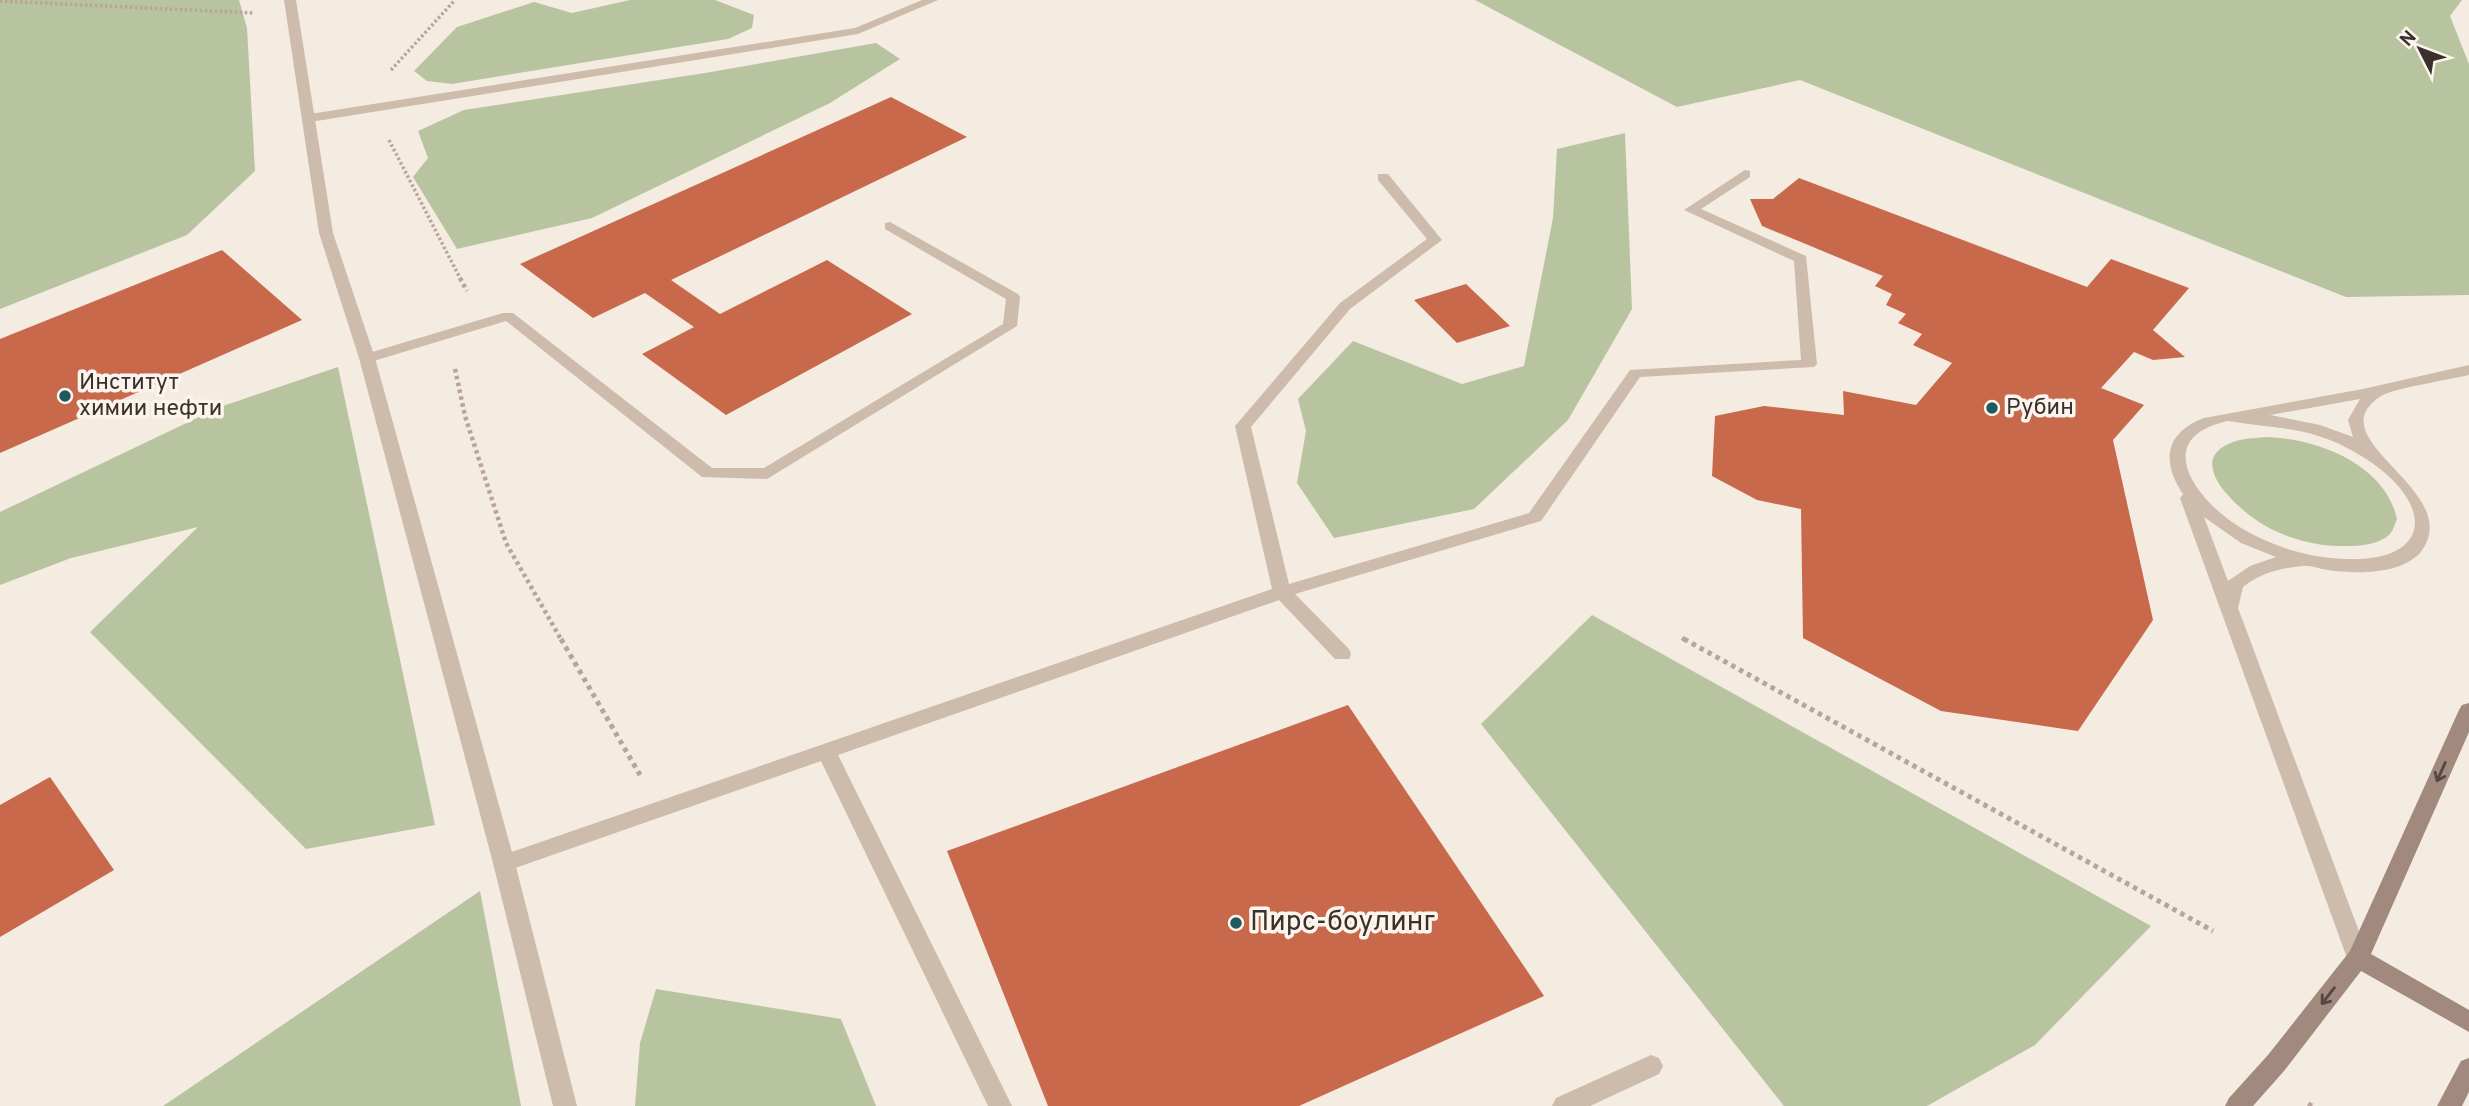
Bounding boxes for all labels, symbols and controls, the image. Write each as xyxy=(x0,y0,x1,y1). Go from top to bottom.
north arrow xyxy=(2385,14,2455,84)
text: N xyxy=(2395,26,2422,52)
place label: Институт химии нефти xyxy=(79,369,222,424)
marker: Институт химии нефти xyxy=(57,388,73,404)
place label: Рубин xyxy=(2006,394,2074,423)
marker: Рубин xyxy=(1984,400,2000,416)
one-way arrow xyxy=(2434,761,2447,782)
place label: Пирс-боулинг xyxy=(1250,905,1435,941)
marker: Пирс-боулинг xyxy=(1228,915,1244,931)
one-way arrow xyxy=(2321,986,2336,1005)

